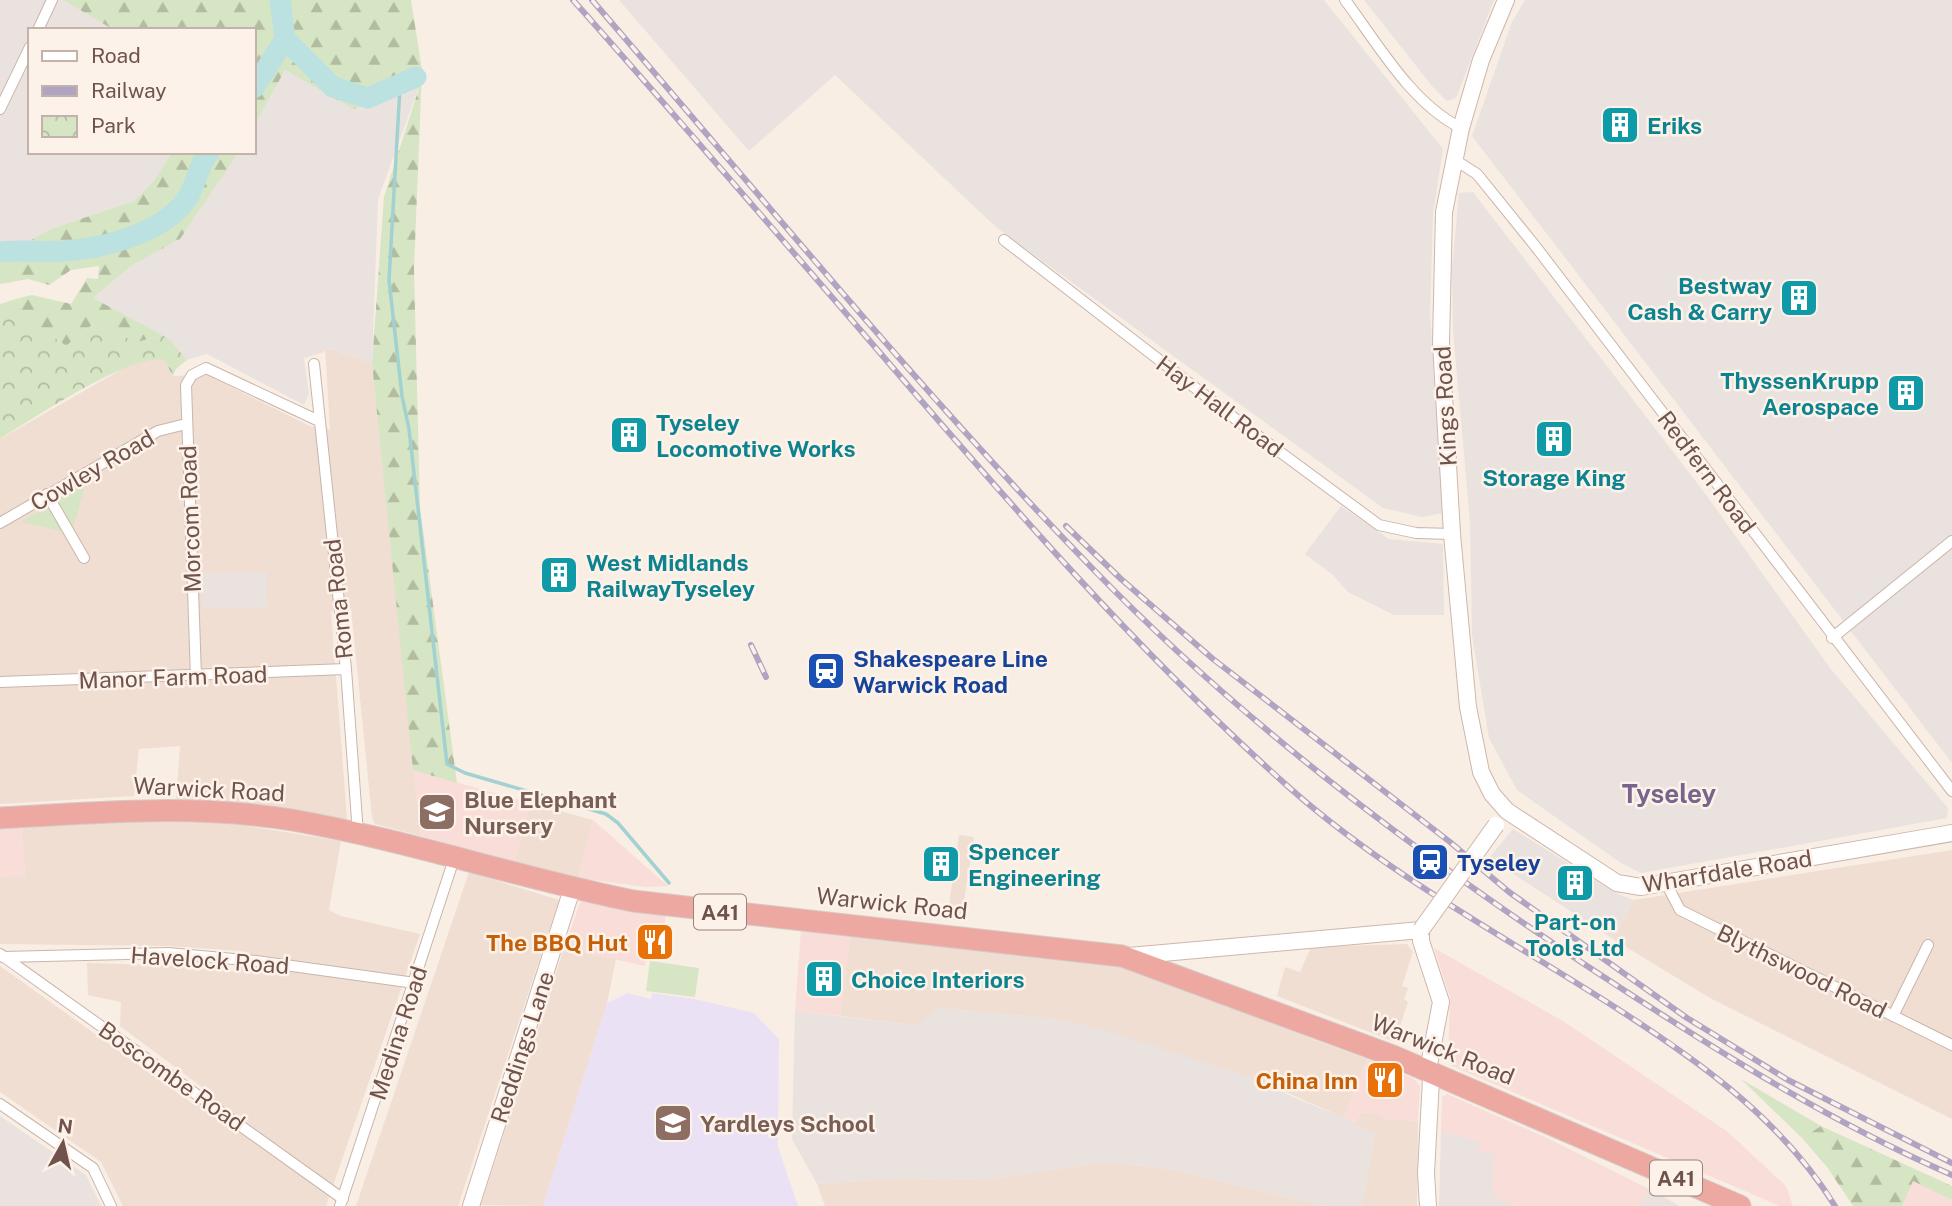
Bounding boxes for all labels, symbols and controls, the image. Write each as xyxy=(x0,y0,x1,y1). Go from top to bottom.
legend xyxy=(28,28,256,154)
text: Road xyxy=(91,43,141,68)
text: Railway xyxy=(91,78,167,103)
building icon: Eriks xyxy=(1599,104,1641,146)
place label: Eriks xyxy=(1647,112,1702,139)
text: Park xyxy=(91,113,136,138)
place label: Bestway Cash & Carry xyxy=(1627,272,1772,325)
building icon: Bestway Cash & Carry xyxy=(1778,277,1820,319)
street label: Kings Road xyxy=(1428,345,1462,467)
street label: Hay Hall Road xyxy=(1151,350,1289,462)
place label: ThyssenKrupp Aerospace xyxy=(1720,367,1879,420)
building icon: ThyssenKrupp Aerospace xyxy=(1885,372,1927,414)
street label: Redfern Road xyxy=(1652,405,1762,539)
place label: Tyseley Locomotive Works xyxy=(656,409,856,462)
building icon: Tyseley Locomotive Works xyxy=(608,414,650,456)
building icon: Storage King xyxy=(1533,418,1575,460)
street label: Cowley Road xyxy=(25,424,159,516)
street label: Morcom Road xyxy=(174,445,206,593)
place label: Storage King xyxy=(1482,464,1626,491)
street label: Roma Road xyxy=(318,538,358,660)
place label: West Midlands RailwayTyseley xyxy=(586,549,755,602)
building icon: West Midlands RailwayTyseley xyxy=(538,554,580,596)
place label: Shakespeare Line Warwick Road xyxy=(853,645,1048,698)
station icon: Shakespeare Line Warwick Road xyxy=(805,650,847,692)
street label: Manor Farm Road xyxy=(78,660,268,694)
street label: Warwick Road xyxy=(132,772,286,806)
district label: Tyseley xyxy=(1622,778,1717,809)
place label: Blue Elephant Nursery xyxy=(464,786,617,839)
school or university icon: Blue Elephant Nursery xyxy=(416,791,458,833)
place label: Spencer Engineering xyxy=(968,838,1101,891)
station icon: Tyseley xyxy=(1409,841,1451,883)
building icon: Spencer Engineering xyxy=(920,843,962,885)
street label: Wharfdale Road xyxy=(1640,844,1814,898)
place label: Tyseley xyxy=(1457,849,1541,876)
building icon: Part-on Tools Ltd xyxy=(1554,862,1596,904)
street label: Warwick Road xyxy=(815,882,969,924)
road number: A41 xyxy=(694,894,746,930)
place label: Part-on Tools Ltd xyxy=(1526,908,1624,961)
street label: Blythswood Road xyxy=(1713,918,1891,1024)
restaurant icon: The BBQ Hut xyxy=(634,921,676,963)
place label: The BBQ Hut xyxy=(486,929,628,956)
street label: Havelock Road xyxy=(130,941,290,979)
building icon: Choice Interiors xyxy=(803,958,845,1000)
street label: Medina Road xyxy=(364,963,432,1103)
place label: Choice Interiors xyxy=(851,966,1025,993)
street label: Reddings Lane xyxy=(485,968,559,1126)
street label: Warwick Road xyxy=(1368,1008,1518,1090)
street label: Boscombe Road xyxy=(94,1016,250,1136)
restaurant icon: China Inn xyxy=(1364,1059,1406,1101)
place label: China Inn xyxy=(1256,1067,1358,1094)
school or university icon: Yardleys School xyxy=(652,1102,694,1144)
north arrow xyxy=(28,1108,98,1178)
place label: Yardleys School xyxy=(700,1110,876,1137)
text: N xyxy=(56,1114,74,1138)
road number: A41 xyxy=(1650,1160,1702,1196)

